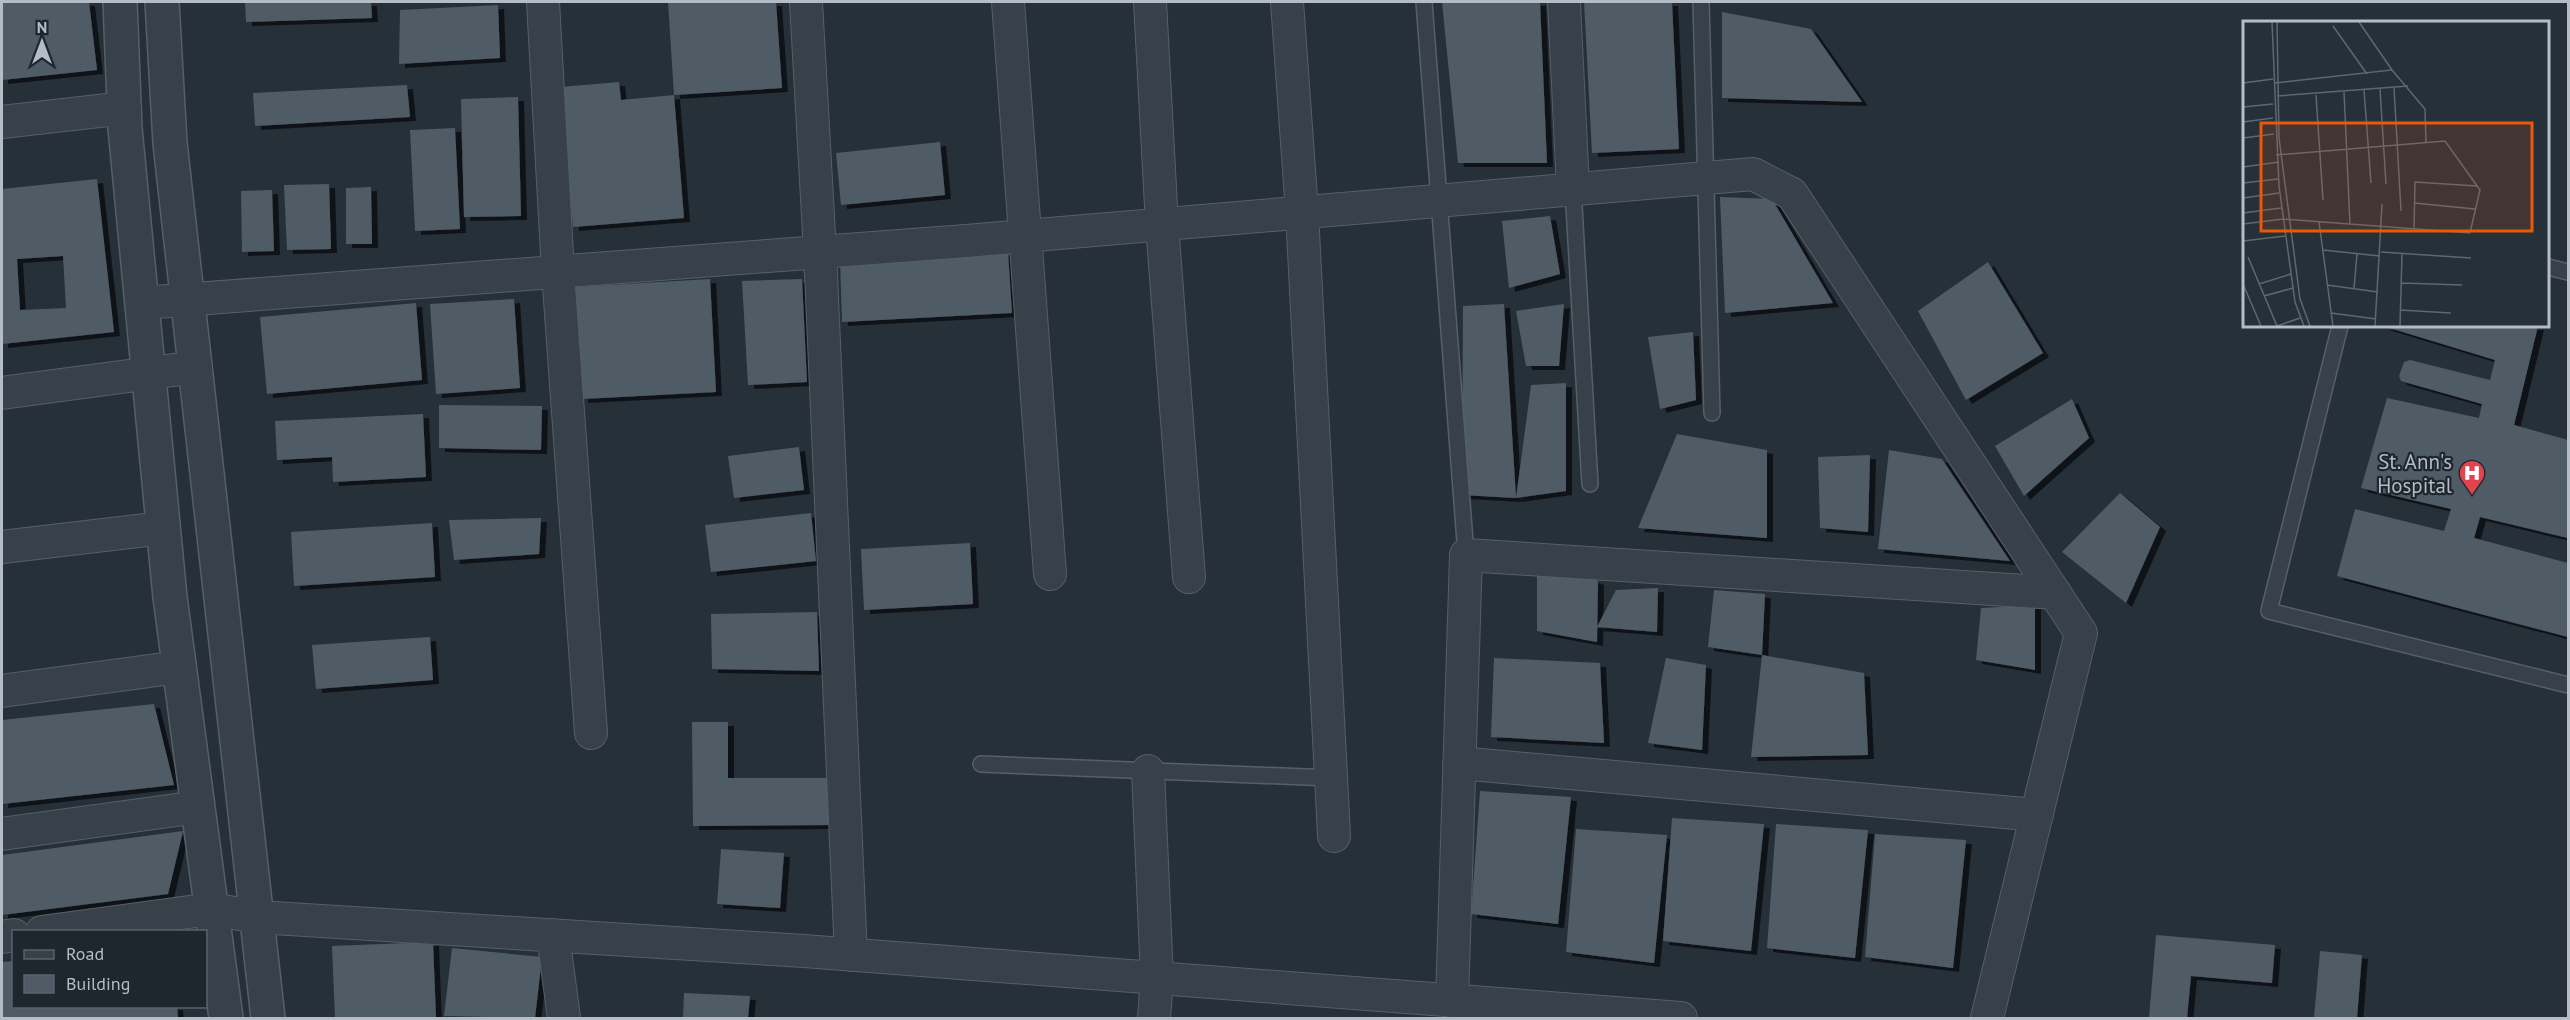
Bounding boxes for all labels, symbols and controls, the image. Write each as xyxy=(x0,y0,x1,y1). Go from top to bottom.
north arrow xyxy=(12,12,72,72)
text: N xyxy=(37,17,47,37)
inset map xyxy=(2243,21,2549,327)
place label: St. Ann's Hospital xyxy=(2377,448,2452,499)
hospital icon: St. Ann's Hospital xyxy=(2457,458,2487,496)
legend xyxy=(12,930,207,1008)
text: Road xyxy=(66,942,104,965)
text: Building xyxy=(66,972,130,995)

